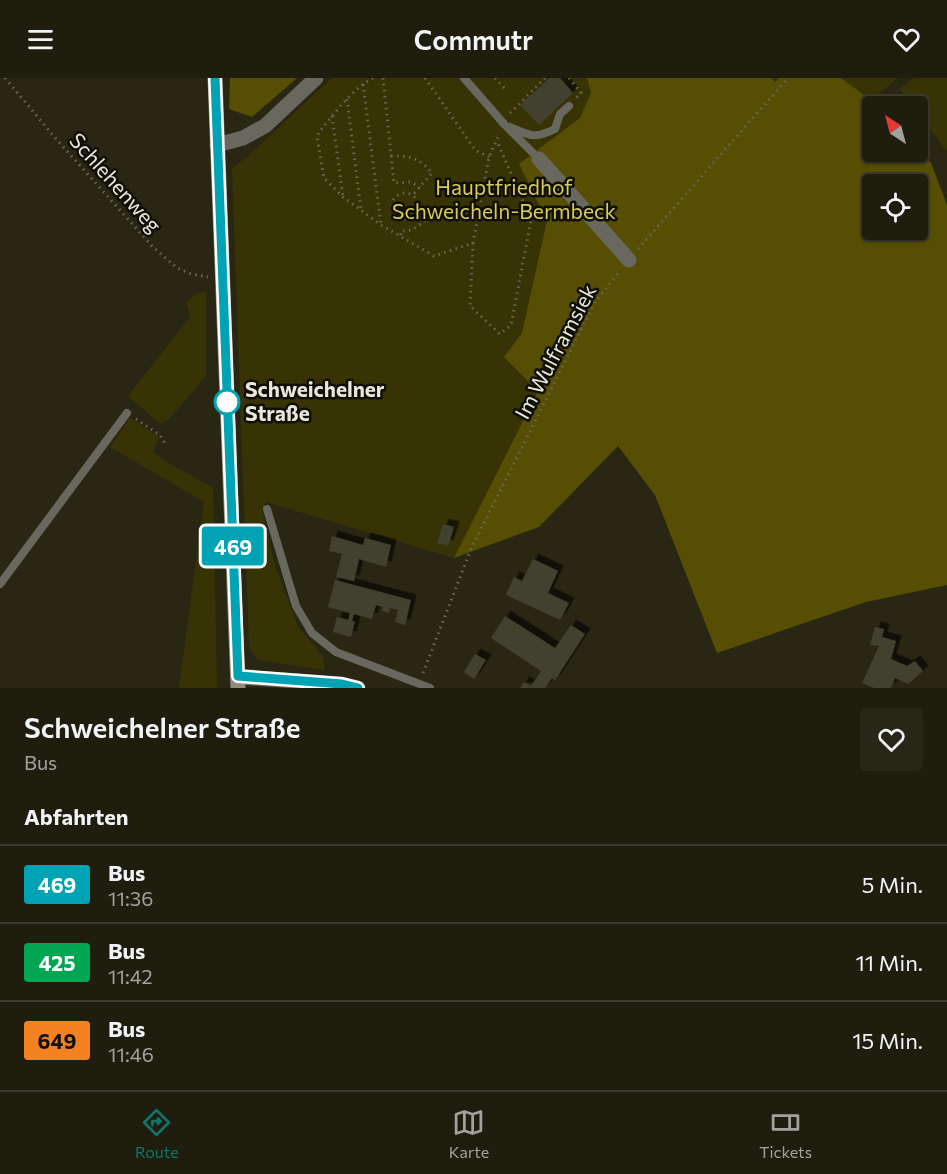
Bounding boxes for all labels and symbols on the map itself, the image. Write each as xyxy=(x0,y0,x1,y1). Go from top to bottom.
north arrow xyxy=(862,96,928,162)
street label: Schlehenweg xyxy=(65,127,167,237)
park label: Hauptfriedhof Schweicheln-Bermbeck xyxy=(392,174,616,223)
street label: Im Wulframsiek xyxy=(509,280,601,423)
place label: Schweichelner Straße xyxy=(245,376,385,425)
marker: Schweichelner Straße xyxy=(214,389,240,415)
line badge: 469 xyxy=(198,526,268,566)

